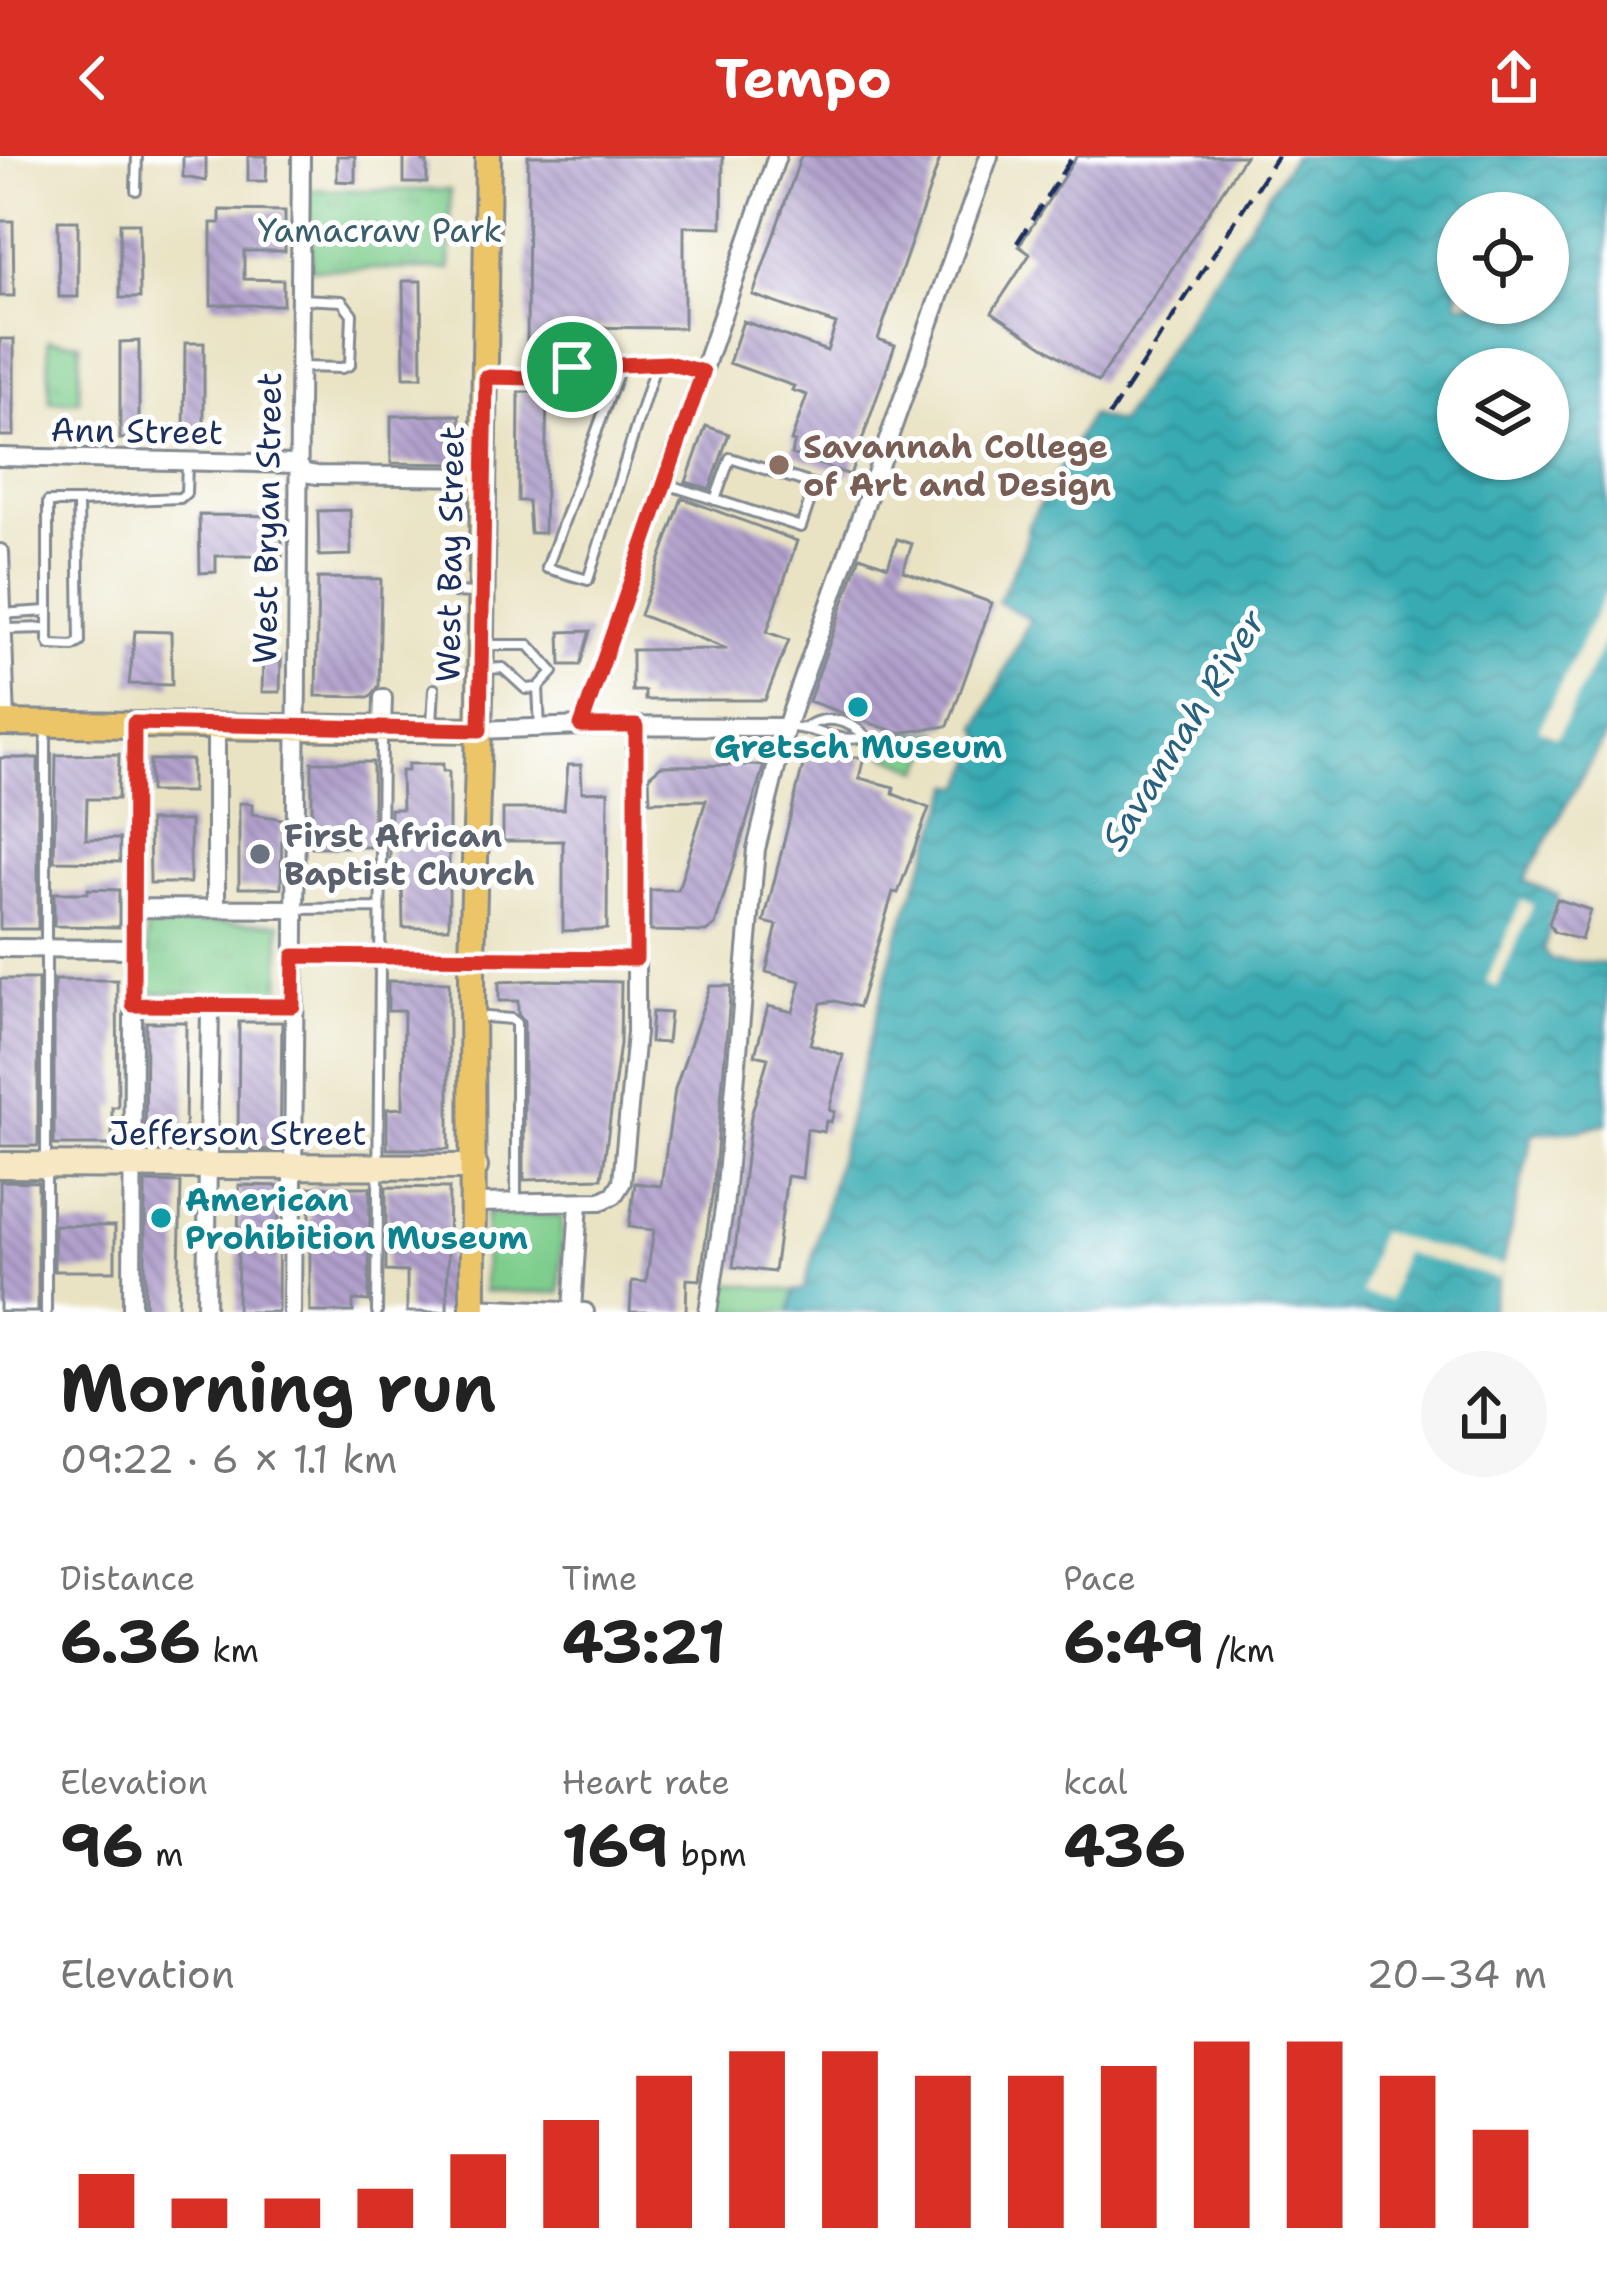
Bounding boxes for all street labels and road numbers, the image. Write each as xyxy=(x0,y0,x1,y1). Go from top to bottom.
street label: West Bryan Street xyxy=(242,372,292,664)
street label: Ann Street xyxy=(50,407,224,455)
street label: West Bay Street xyxy=(425,425,475,683)
street label: Jefferson Street xyxy=(109,1111,367,1156)

